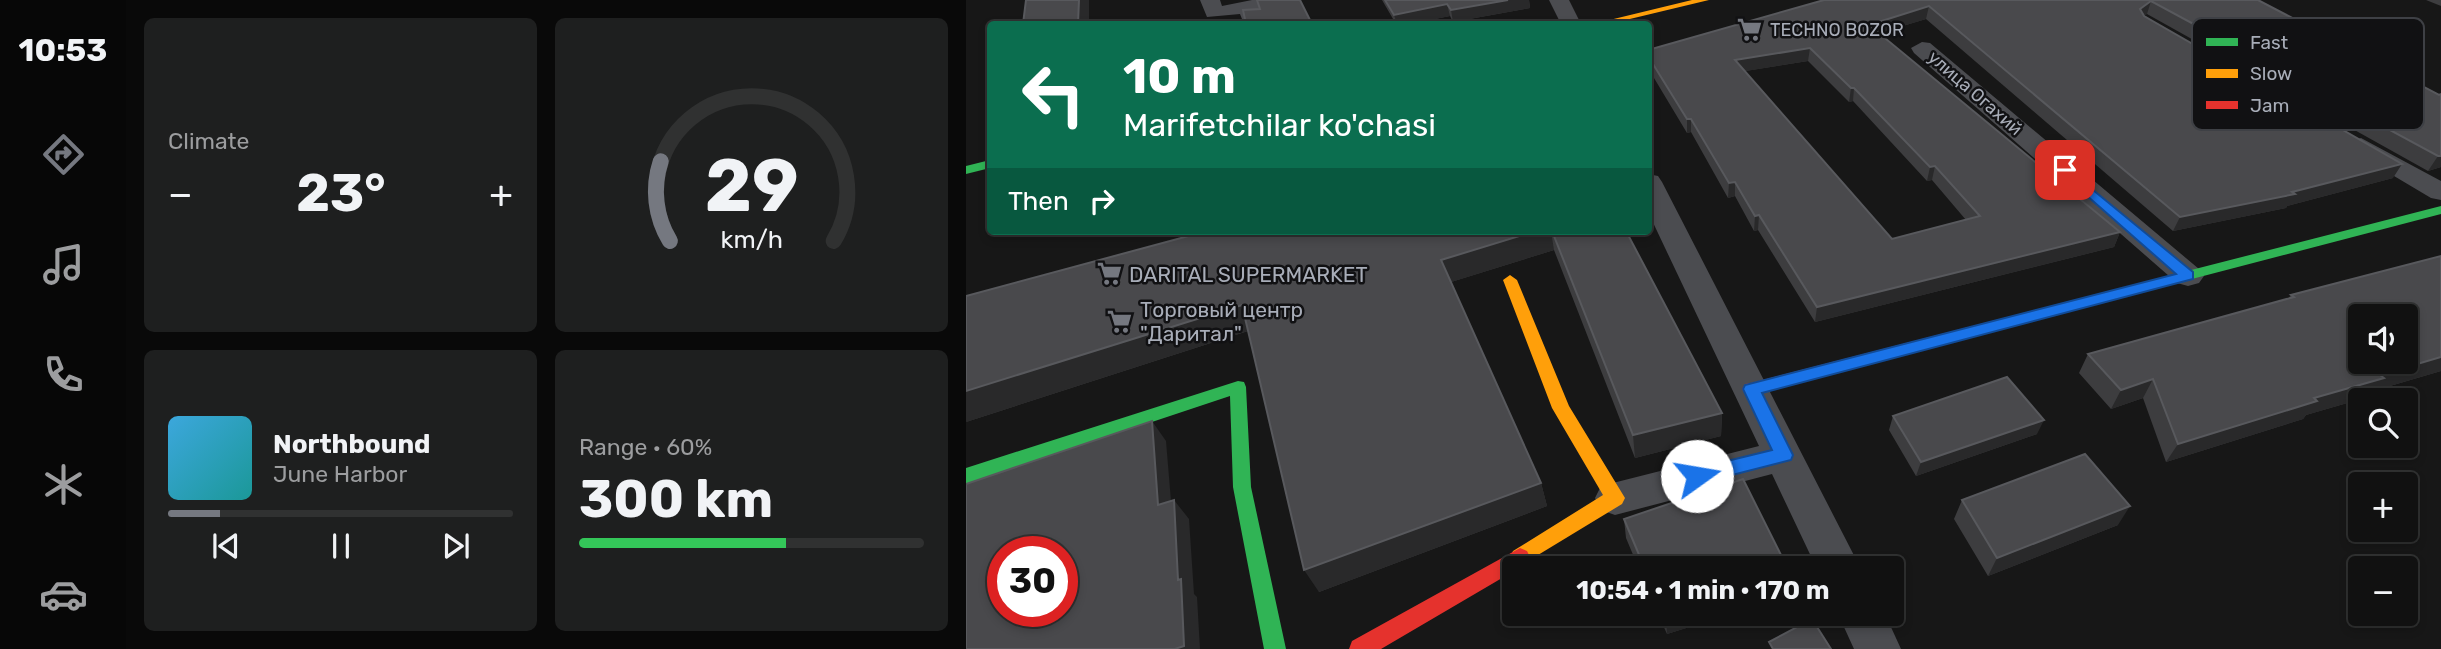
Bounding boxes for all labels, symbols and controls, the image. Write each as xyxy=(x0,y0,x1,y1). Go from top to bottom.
supermarket icon: TECHNO BOZOR xyxy=(1736,16,1764,44)
legend xyxy=(2192,18,2424,130)
place label: TECHNO BOZOR xyxy=(1770,19,1904,41)
text: 10:53 xyxy=(19,31,107,69)
text: Fast xyxy=(2250,31,2289,54)
street label: улица Огахий xyxy=(1923,46,2027,140)
text: 10 m xyxy=(1123,47,1236,105)
icon: left xyxy=(1008,49,1099,140)
text: Slow xyxy=(2250,62,2292,85)
text: Jam xyxy=(2250,94,2289,117)
text: Marifetchilar ko'chasi xyxy=(1123,106,1436,144)
text: Climate xyxy=(168,127,249,155)
icon: directions xyxy=(39,130,88,179)
pin xyxy=(2035,140,2095,200)
text: 29 xyxy=(705,143,798,229)
icon: arrive xyxy=(2046,151,2084,189)
text: 23° xyxy=(296,162,386,224)
text: − xyxy=(168,171,193,217)
text: + xyxy=(489,171,513,217)
icon: right xyxy=(1083,182,1121,220)
text: Then xyxy=(1008,186,1069,217)
text: km/h xyxy=(720,225,783,254)
icon: music xyxy=(39,240,88,289)
supermarket icon: DARITAL SUPERMARKET xyxy=(1095,260,1123,288)
place label: DARITAL SUPERMARKET xyxy=(1129,262,1368,287)
place label: Торговый центр "Даритал" xyxy=(1140,297,1303,346)
map controls xyxy=(2348,304,2418,626)
button: sound xyxy=(2348,304,2418,374)
supermarket icon: Торговый центр "Даритал" xyxy=(1106,307,1134,335)
icon: phone xyxy=(39,350,88,399)
button: search xyxy=(2348,388,2418,458)
text: Northbound xyxy=(273,429,431,460)
text: Range · 60% xyxy=(579,433,712,461)
position arrow xyxy=(1660,439,1734,513)
icon: climate xyxy=(39,460,88,509)
text: June Harbor xyxy=(273,460,407,488)
text: 300 km xyxy=(579,468,773,530)
button: + xyxy=(2348,472,2418,542)
icon: previous xyxy=(207,527,245,565)
icon: pause xyxy=(322,527,360,565)
icon: next xyxy=(437,527,475,565)
speed limit sign: 30 xyxy=(987,536,1078,627)
button: − xyxy=(2348,556,2418,626)
icon: car xyxy=(39,570,88,619)
text: 10:54 · 1 min · 170 m xyxy=(1576,575,1830,606)

